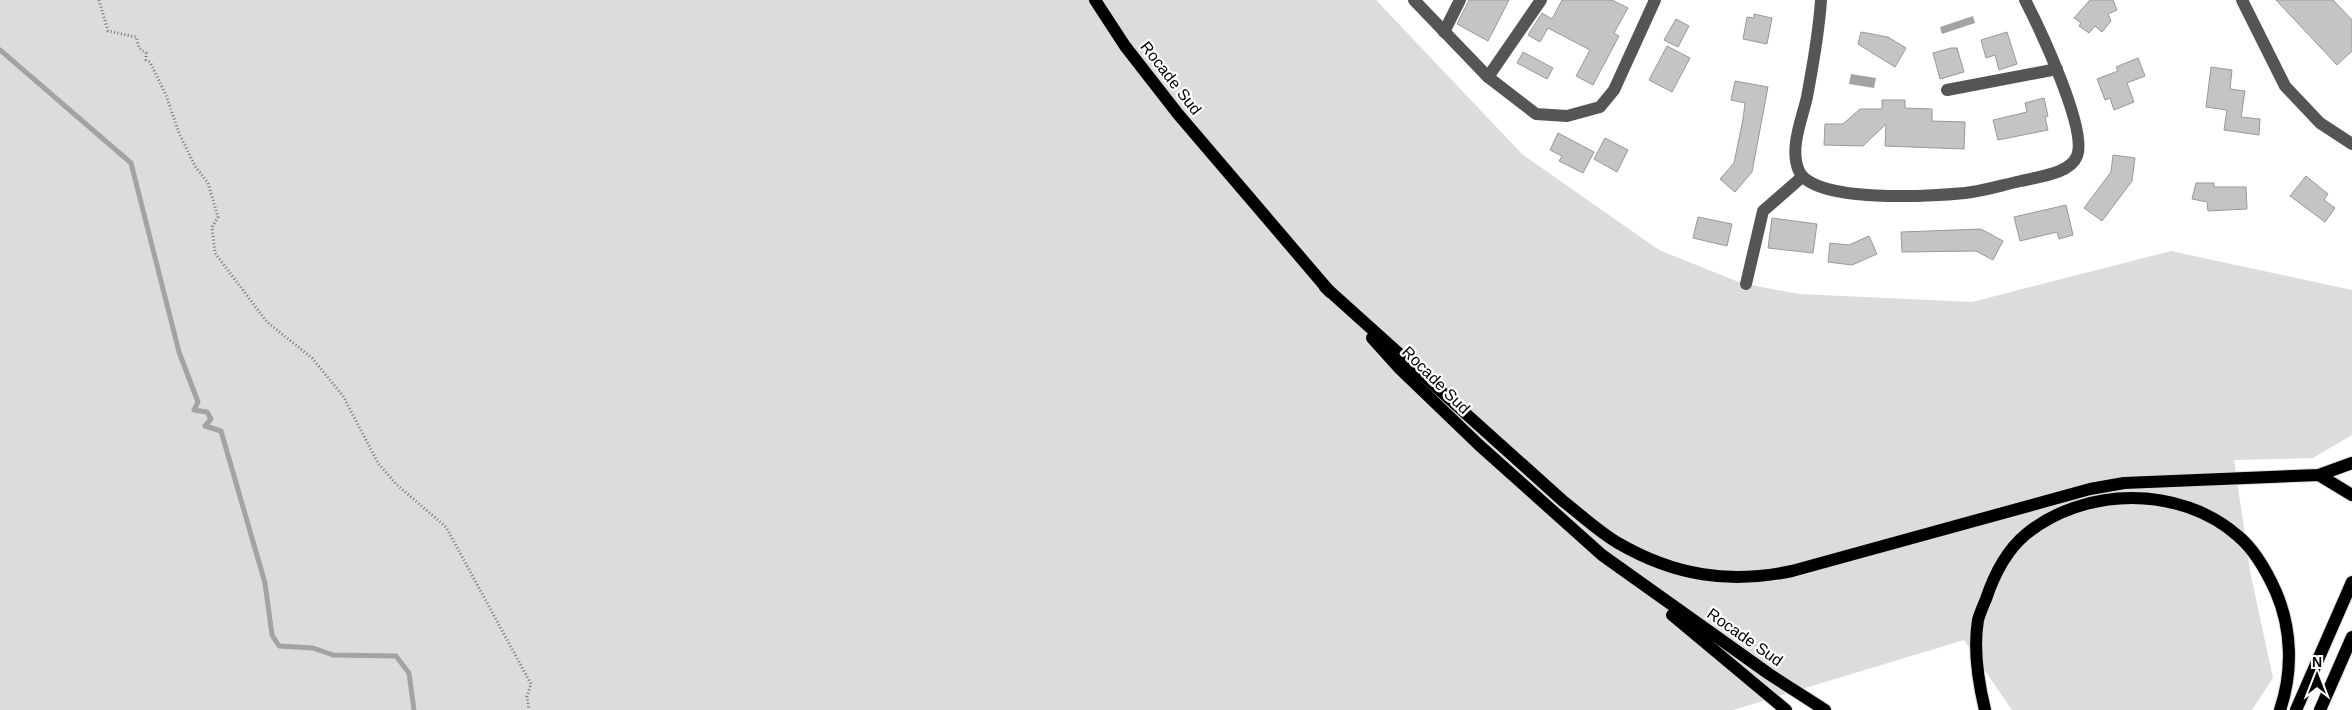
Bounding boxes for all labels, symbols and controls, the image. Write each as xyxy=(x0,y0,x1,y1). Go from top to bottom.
street label: Rocade Sud xyxy=(1137,38,1205,118)
street label: Rocade Sud xyxy=(1399,343,1473,417)
street label: Rocade Sud xyxy=(1704,605,1786,669)
north arrow xyxy=(2292,650,2342,700)
text: N xyxy=(2312,654,2322,670)

